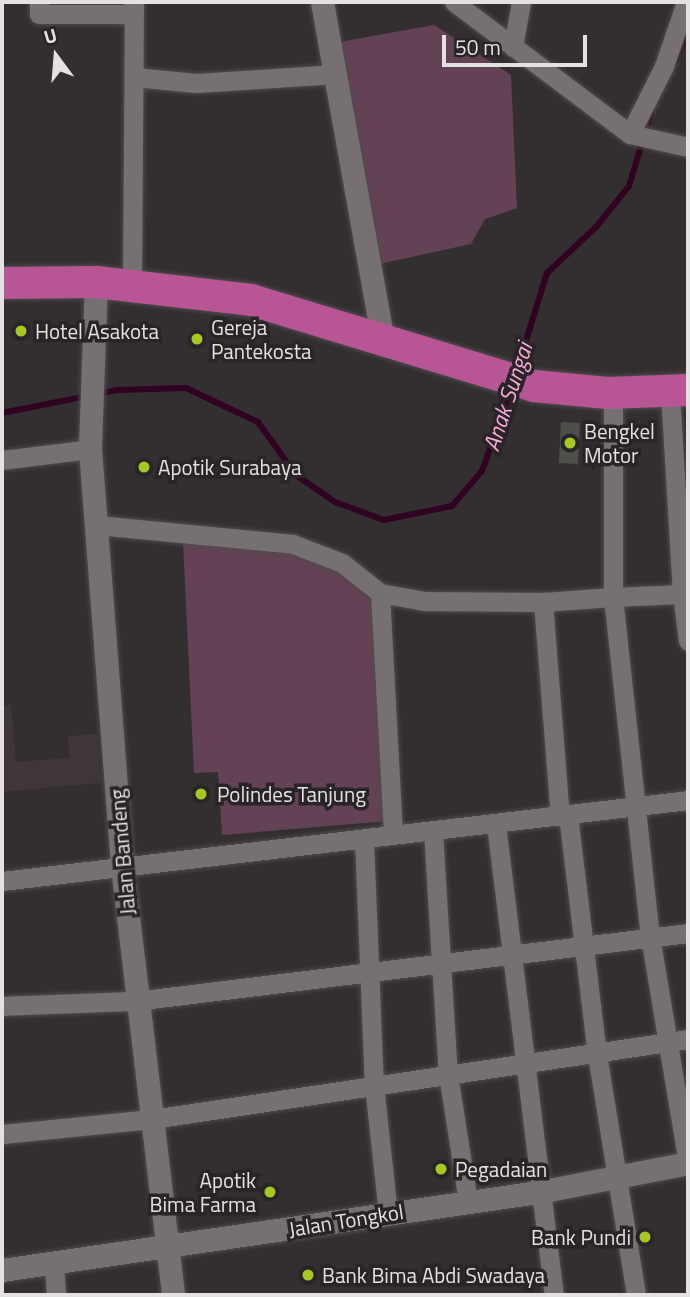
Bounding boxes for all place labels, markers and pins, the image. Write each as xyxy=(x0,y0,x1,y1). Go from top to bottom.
place label: Gereja Pantekosta xyxy=(211,314,312,364)
place label: Hotel Asakota xyxy=(35,318,159,344)
marker: Hotel Asakota xyxy=(13,323,29,339)
marker: Gereja Pantekosta xyxy=(189,331,205,347)
place label: Bengkel Motor xyxy=(584,418,655,468)
marker: Bengkel Motor xyxy=(562,435,578,451)
place label: Apotik Surabaya xyxy=(158,454,301,480)
marker: Apotik Surabaya xyxy=(136,459,152,475)
place label: Polindes Tanjung xyxy=(217,781,366,807)
marker: Polindes Tanjung xyxy=(191,784,211,804)
place label: Pegadaian xyxy=(455,1156,547,1182)
marker: Pegadaian xyxy=(433,1161,449,1177)
place label: Apotik Bima Farma xyxy=(150,1167,256,1217)
marker: Apotik Bima Farma xyxy=(262,1184,278,1200)
place label: Bank Pundi xyxy=(531,1224,631,1250)
marker: Bank Pundi xyxy=(637,1229,653,1245)
place label: Bank Bima Abdi Swadaya xyxy=(322,1262,545,1288)
marker: Bank Bima Abdi Swadaya xyxy=(300,1267,316,1283)

